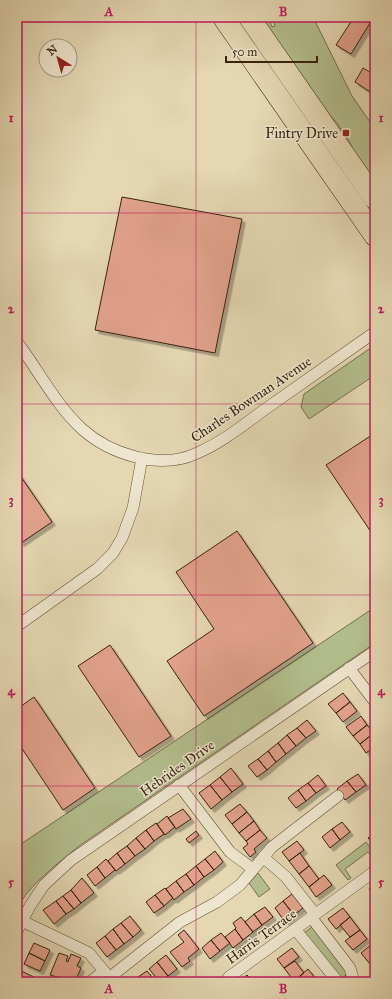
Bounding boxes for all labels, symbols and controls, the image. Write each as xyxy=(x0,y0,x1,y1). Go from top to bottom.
text: A xyxy=(104,4,114,20)
text: B xyxy=(279,4,288,20)
north arrow xyxy=(38,38,78,78)
scale bar xyxy=(226,38,317,64)
text: N xyxy=(45,42,60,58)
text: 50 m xyxy=(232,45,257,59)
text: 1 xyxy=(8,110,14,126)
text: 1 xyxy=(378,110,384,126)
place label: Fintry Drive xyxy=(265,125,338,142)
marker: Fintry Drive xyxy=(341,128,351,138)
text: 2 xyxy=(8,301,15,317)
text: 2 xyxy=(378,301,385,317)
street label: Charles Bowman Avenue xyxy=(188,353,315,446)
text: 3 xyxy=(8,492,14,508)
text: 3 xyxy=(378,492,384,508)
text: 4 xyxy=(7,683,15,699)
text: 4 xyxy=(377,683,385,699)
street label: Hebrides Drive xyxy=(137,736,218,800)
text: 5 xyxy=(8,874,15,890)
text: 5 xyxy=(378,874,385,890)
street label: Harris Terrace xyxy=(223,905,300,968)
text: A xyxy=(104,981,114,997)
text: B xyxy=(279,981,288,997)

